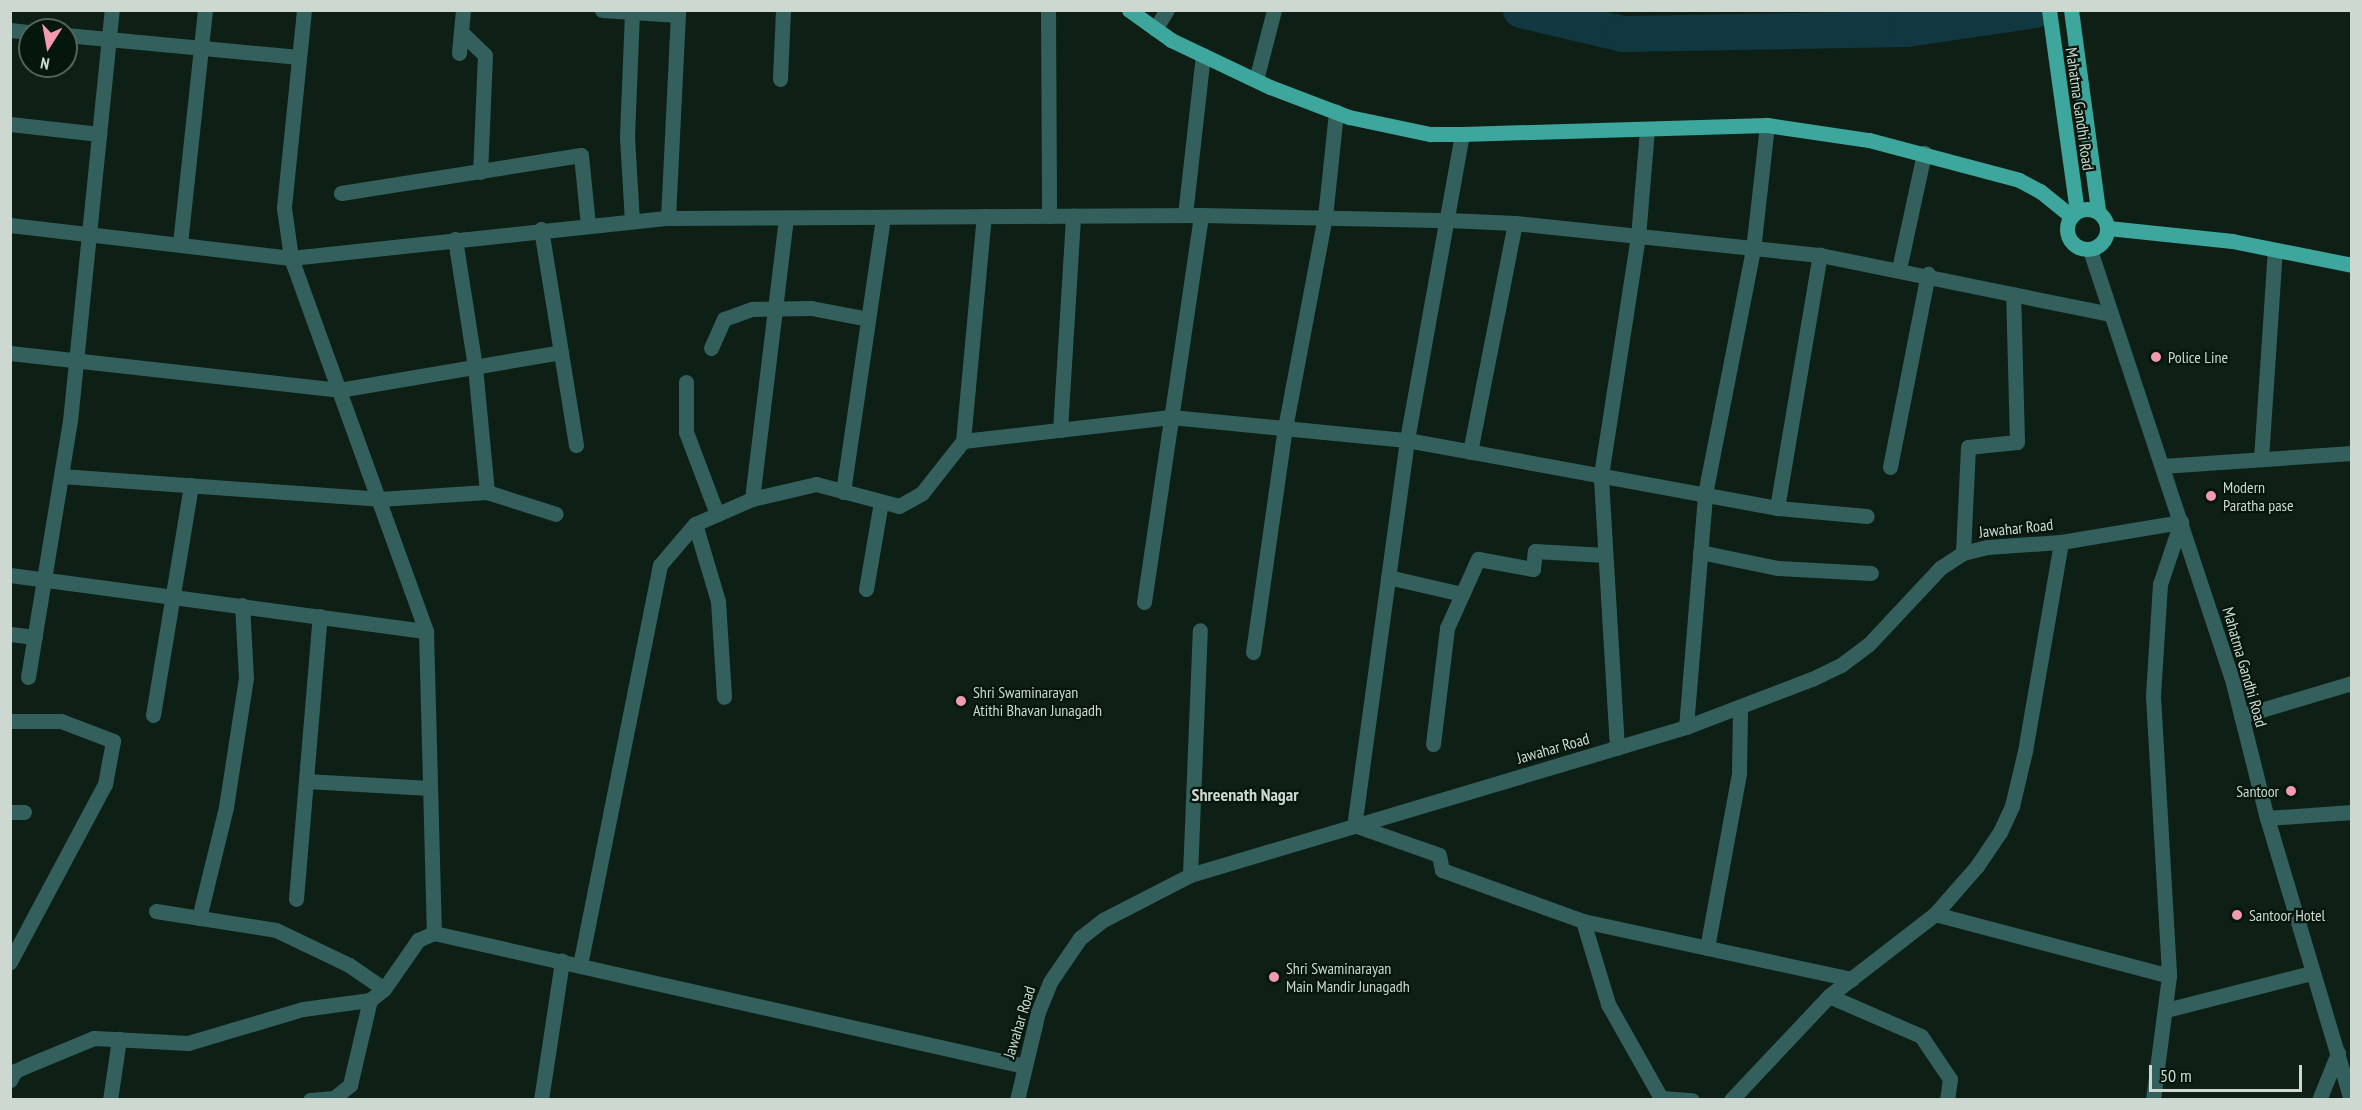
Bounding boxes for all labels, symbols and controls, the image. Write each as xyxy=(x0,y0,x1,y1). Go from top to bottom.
north arrow xyxy=(18,18,78,78)
street label: Mahatma Gandhi Road xyxy=(2062,46,2098,172)
text: N xyxy=(39,53,51,74)
place label: Police Line xyxy=(2168,347,2228,367)
marker: Police Line xyxy=(2149,350,2163,364)
place label: Modern Paratha pase xyxy=(2223,477,2294,515)
marker: Modern Paratha pase xyxy=(2204,489,2218,503)
street label: Jawahar Road xyxy=(1978,515,2054,541)
street label: Mahatma Gandhi Road xyxy=(2219,605,2271,729)
place label: Shri Swaminarayan Atithi Bhavan Junagadh xyxy=(973,682,1102,720)
marker: Shri Swaminarayan Atithi Bhavan Junagadh xyxy=(954,694,968,708)
street label: Jawahar Road xyxy=(1514,728,1592,768)
place label: Santoor xyxy=(2236,781,2279,801)
district label: Shreenath Nagar xyxy=(1191,784,1299,806)
marker: Santoor xyxy=(2284,784,2298,798)
place label: Santoor Hotel xyxy=(2249,905,2325,925)
marker: Santoor Hotel xyxy=(2230,908,2244,922)
place label: Shri Swaminarayan Main Mandir Junagadh xyxy=(1286,958,1410,996)
marker: Shri Swaminarayan Main Mandir Junagadh xyxy=(1267,970,1281,984)
street label: Jawahar Road xyxy=(999,984,1039,1060)
scale bar xyxy=(2152,1053,2305,1091)
text: 50 m xyxy=(2160,1064,2192,1087)

